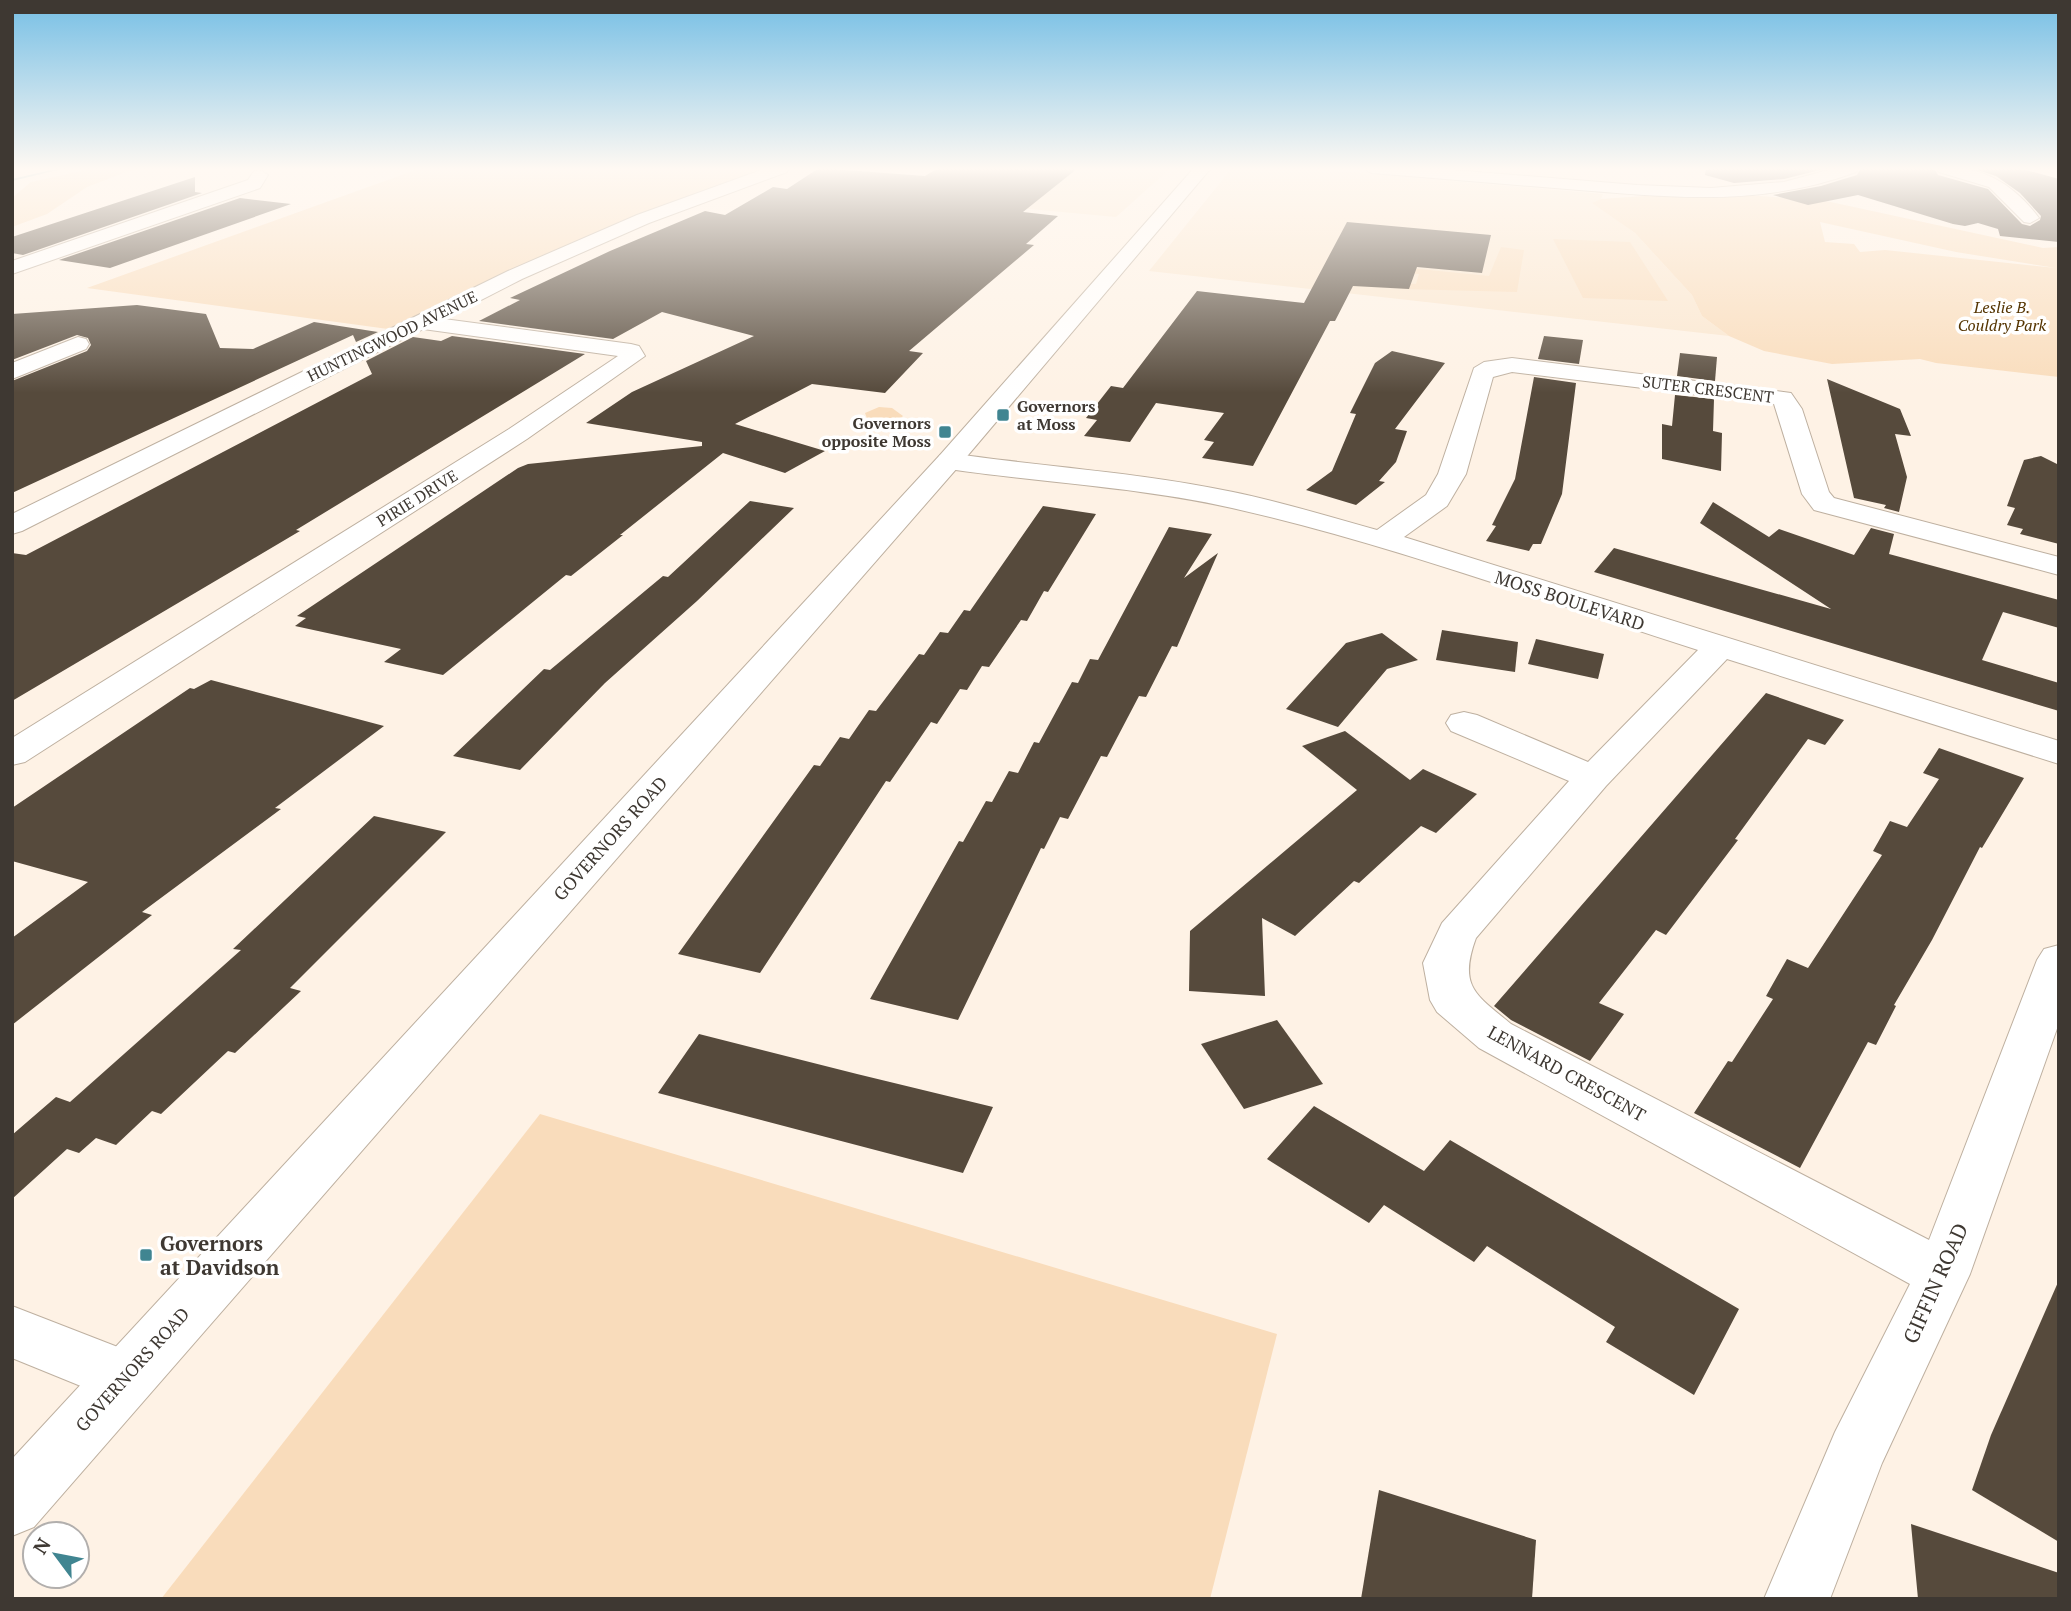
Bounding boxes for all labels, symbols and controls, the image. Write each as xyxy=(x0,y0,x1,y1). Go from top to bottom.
street label: HUNTINGWOOD AVENUE xyxy=(303,285,481,387)
park label: Leslie B. Couldry Park xyxy=(1958,296,2047,336)
street label: SUTER CRESCENT xyxy=(1641,370,1775,408)
place label: Governors at Moss xyxy=(1017,395,1095,435)
marker: Governors at Moss xyxy=(995,407,1011,423)
place label: Governors opposite Moss xyxy=(822,412,931,452)
marker: Governors opposite Moss xyxy=(937,424,953,440)
street label: PIRIE DRIVE xyxy=(372,464,462,532)
street label: MOSS BOULEVARD xyxy=(1492,564,1648,636)
street label: GOVERNORS ROAD xyxy=(548,771,672,905)
street label: LENNARD CRESCENT xyxy=(1484,1020,1650,1126)
street label: GIFFIN ROAD xyxy=(1896,1218,1974,1348)
place label: Governors at Davidson xyxy=(160,1229,280,1281)
marker: Governors at Davidson xyxy=(138,1247,154,1263)
street label: GOVERNORS ROAD xyxy=(70,1302,194,1436)
north arrow xyxy=(21,1520,91,1590)
text: N xyxy=(27,1532,56,1558)

